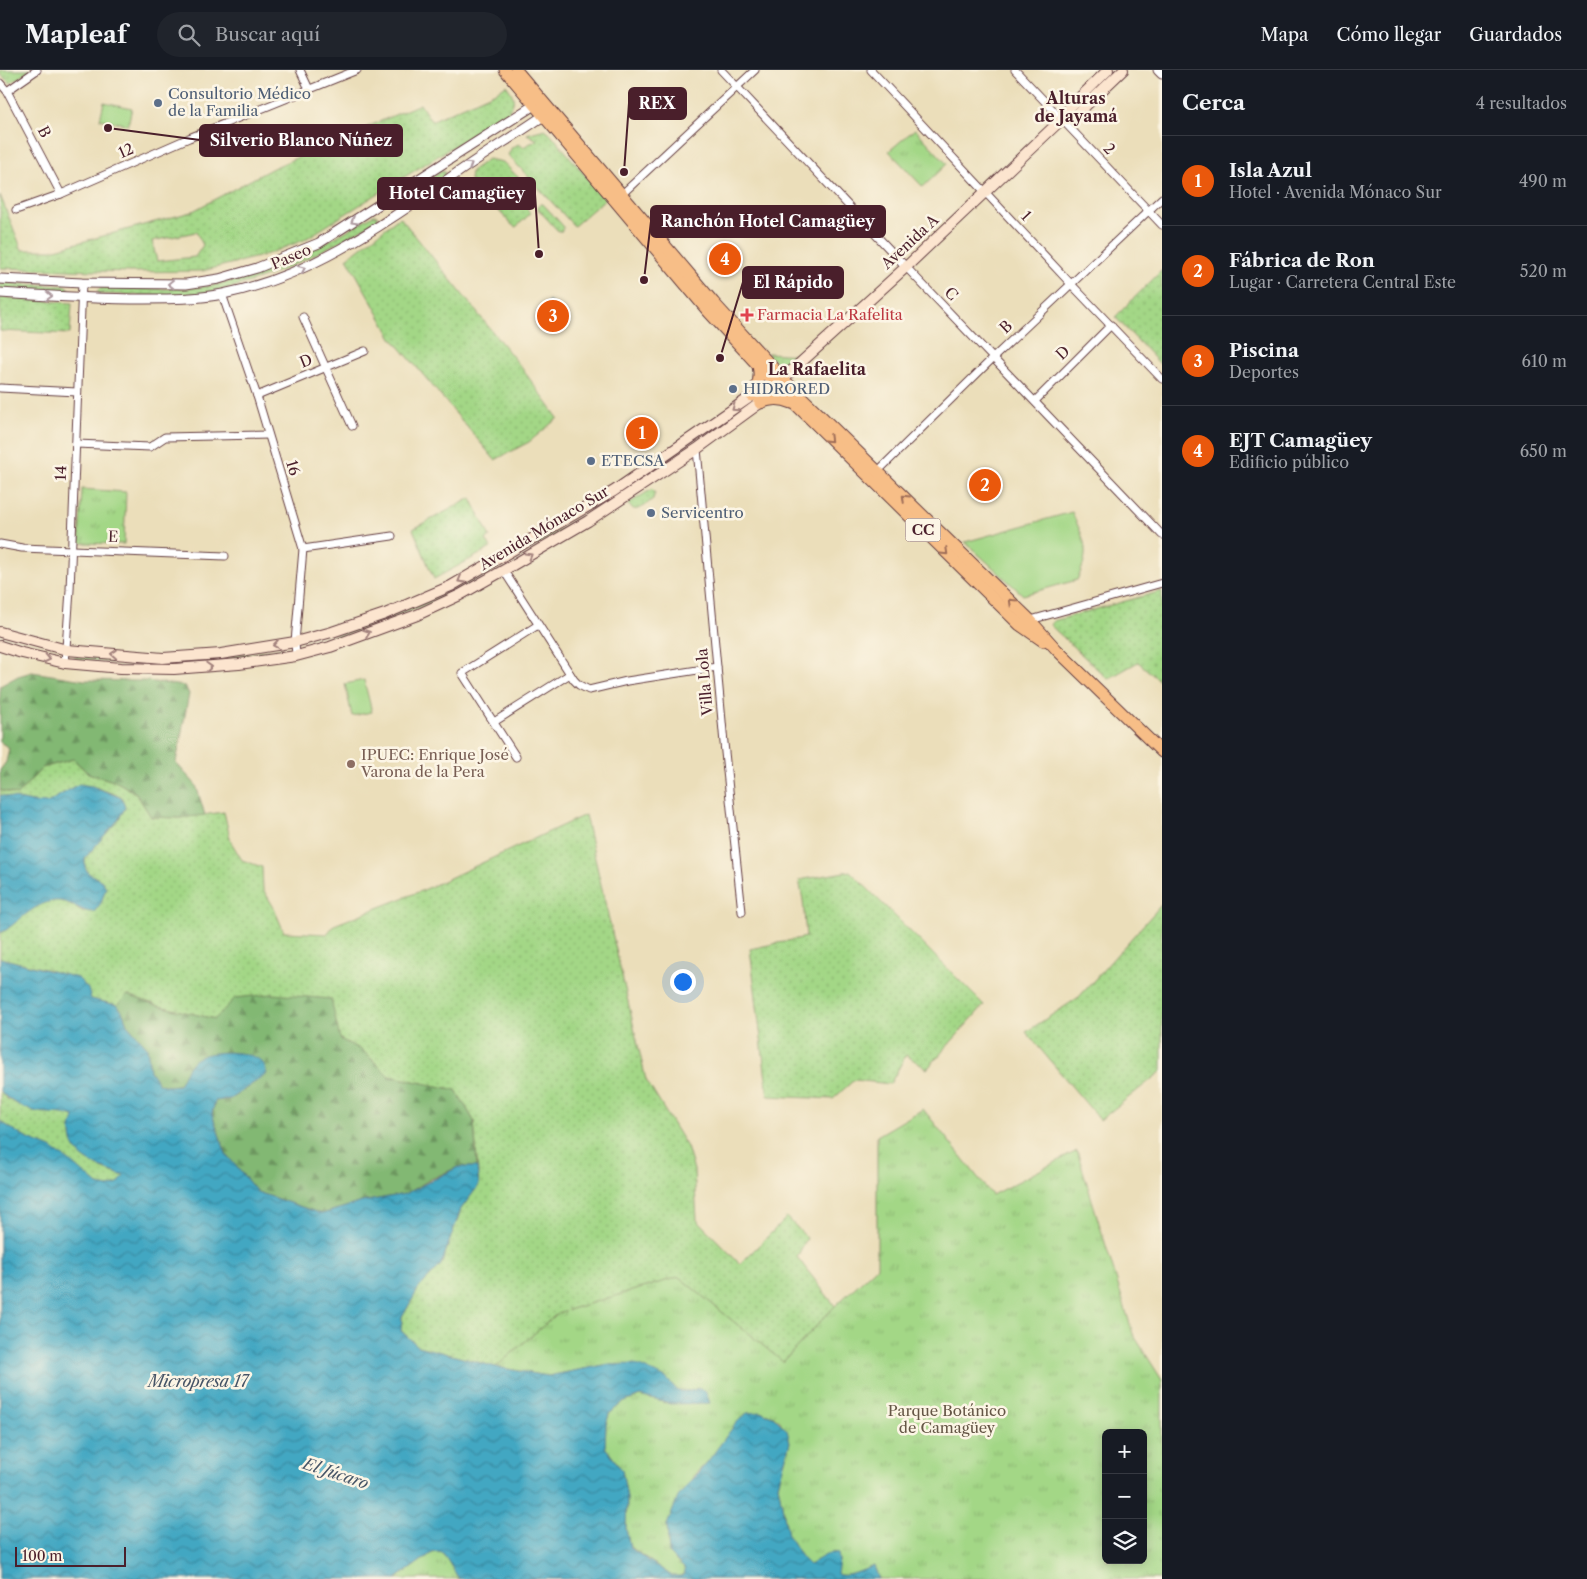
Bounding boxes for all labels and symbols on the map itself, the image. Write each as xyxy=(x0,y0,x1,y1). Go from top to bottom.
place label: Consultorio Médico de la Familia xyxy=(168,84,311,120)
callout: REX xyxy=(629,88,686,119)
district label: Alturas de Jayamá xyxy=(1034,88,1118,126)
text: REX xyxy=(638,93,676,113)
marker: Consultorio Médico de la Familia xyxy=(152,97,164,109)
street label: B xyxy=(34,123,55,141)
callout: Silverio Blanco Núñez xyxy=(200,125,402,156)
text: Silverio Blanco Núñez xyxy=(210,130,392,150)
street label: 12 xyxy=(115,139,136,162)
street label: 2 xyxy=(1099,139,1119,158)
one-way arrow xyxy=(463,162,473,171)
callout: Hotel Camagüey xyxy=(378,178,535,209)
text: Hotel Camagüey xyxy=(389,183,526,203)
callout: Ranchón Hotel Camagüey xyxy=(651,206,885,237)
street label: 1 xyxy=(1017,207,1036,225)
street label: Avenida A xyxy=(876,210,943,274)
text: Ranchón Hotel Camagüey xyxy=(661,211,876,231)
one-way arrow xyxy=(350,214,359,224)
street label: Paseo xyxy=(268,240,314,273)
pin: 4 xyxy=(709,240,741,278)
one-way arrow xyxy=(297,264,306,275)
callout: El Rápido xyxy=(743,267,843,298)
text: El Rápido xyxy=(753,272,833,292)
one-way arrow xyxy=(167,279,174,289)
street label: C xyxy=(941,283,962,304)
one-way arrow xyxy=(45,290,53,301)
pin: 3 xyxy=(537,297,569,335)
place label: Farmacia La Rafelita xyxy=(757,305,903,324)
marker: Farmacia La Rafelita xyxy=(741,309,753,321)
street label: B xyxy=(995,316,1016,337)
street label: D xyxy=(1052,342,1074,364)
street label: D xyxy=(297,349,315,372)
district label: La Rafaelita xyxy=(768,359,867,379)
place label: HIDRORED xyxy=(743,379,830,398)
marker: HIDRORED xyxy=(727,383,739,395)
one-way arrow xyxy=(731,402,741,411)
pin: 1 xyxy=(626,414,658,452)
one-way arrow xyxy=(823,433,832,442)
place label: ETECSA xyxy=(601,451,665,470)
marker: ETECSA xyxy=(585,455,597,467)
street label: 16 xyxy=(282,458,305,478)
street label: 14 xyxy=(51,465,70,481)
pin: 2 xyxy=(969,466,1001,504)
street label: Avenida Mónaco Sur xyxy=(475,481,613,574)
one-way arrow xyxy=(901,495,910,504)
place label: Servicentro xyxy=(661,503,744,522)
marker: Servicentro xyxy=(645,507,657,519)
road number: CC xyxy=(906,518,940,542)
street label: E xyxy=(108,527,119,546)
one-way arrow xyxy=(940,546,949,555)
one-way arrow xyxy=(523,552,532,562)
one-way arrow xyxy=(458,573,467,583)
one-way arrow xyxy=(1009,599,1018,608)
one-way arrow xyxy=(362,629,371,639)
one-way arrow xyxy=(272,640,280,650)
street label: Villa Lola xyxy=(692,648,717,717)
one-way arrow xyxy=(110,649,118,660)
one-way arrow xyxy=(42,653,51,664)
one-way arrow xyxy=(205,662,213,673)
place label: IPUEC: Enrique José Varona de la Pera xyxy=(360,745,509,781)
marker: IPUEC: Enrique José Varona de la Pera xyxy=(345,758,357,770)
your location xyxy=(670,969,696,995)
water label: Micropresa 17 xyxy=(146,1371,250,1391)
park label: Parque Botánico de Camagüey xyxy=(888,1401,1006,1437)
water label: El Júcaro xyxy=(299,1452,371,1493)
scale bar xyxy=(15,1544,126,1567)

